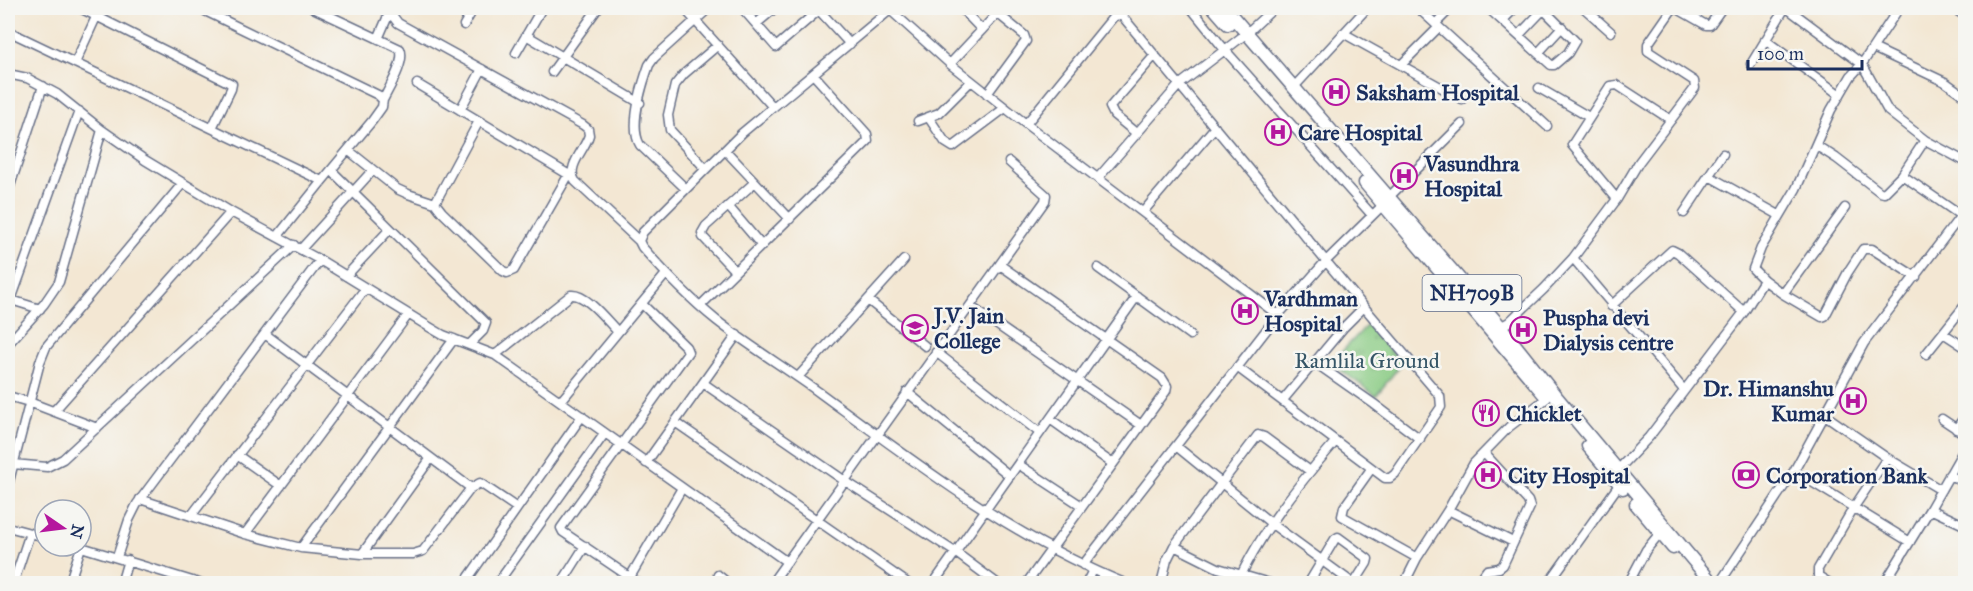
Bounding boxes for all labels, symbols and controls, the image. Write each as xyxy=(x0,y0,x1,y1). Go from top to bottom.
scale bar xyxy=(1748,33,1862,71)
text: 100 m xyxy=(1757,43,1804,65)
hospital icon: Saksham Hospital xyxy=(1321,77,1351,107)
place label: Saksham Hospital xyxy=(1356,79,1520,106)
hospital icon: Care Hospital xyxy=(1263,117,1293,147)
place label: Care Hospital xyxy=(1298,119,1423,146)
place label: Vasundhra Hospital xyxy=(1423,150,1520,202)
hospital icon: Vasundhra Hospital xyxy=(1389,161,1419,191)
road number: NH709B xyxy=(1422,275,1522,311)
place label: Vardhman Hospital xyxy=(1263,285,1358,337)
hospital icon: Vardhman Hospital xyxy=(1230,296,1260,326)
place label: J.V. Jain College xyxy=(931,302,1004,354)
place label: Puspha devi Dialysis centre xyxy=(1543,304,1674,356)
school or university icon: J.V. Jain College xyxy=(900,313,930,343)
hospital icon: Puspha devi Dialysis centre xyxy=(1508,315,1538,345)
park label: Ramlila Ground xyxy=(1294,347,1440,374)
place label: Dr. Himanshu Kumar xyxy=(1703,375,1835,427)
hospital icon: Dr. Himanshu Kumar xyxy=(1838,386,1868,416)
restaurant icon: Chicklet xyxy=(1471,398,1501,428)
place label: Chicklet xyxy=(1506,400,1582,427)
hospital icon: City Hospital xyxy=(1473,460,1503,490)
bank icon: Corporation Bank xyxy=(1731,460,1761,490)
place label: City Hospital xyxy=(1508,462,1631,489)
place label: Corporation Bank xyxy=(1766,462,1929,489)
north arrow xyxy=(33,498,93,558)
text: N xyxy=(66,523,88,541)

